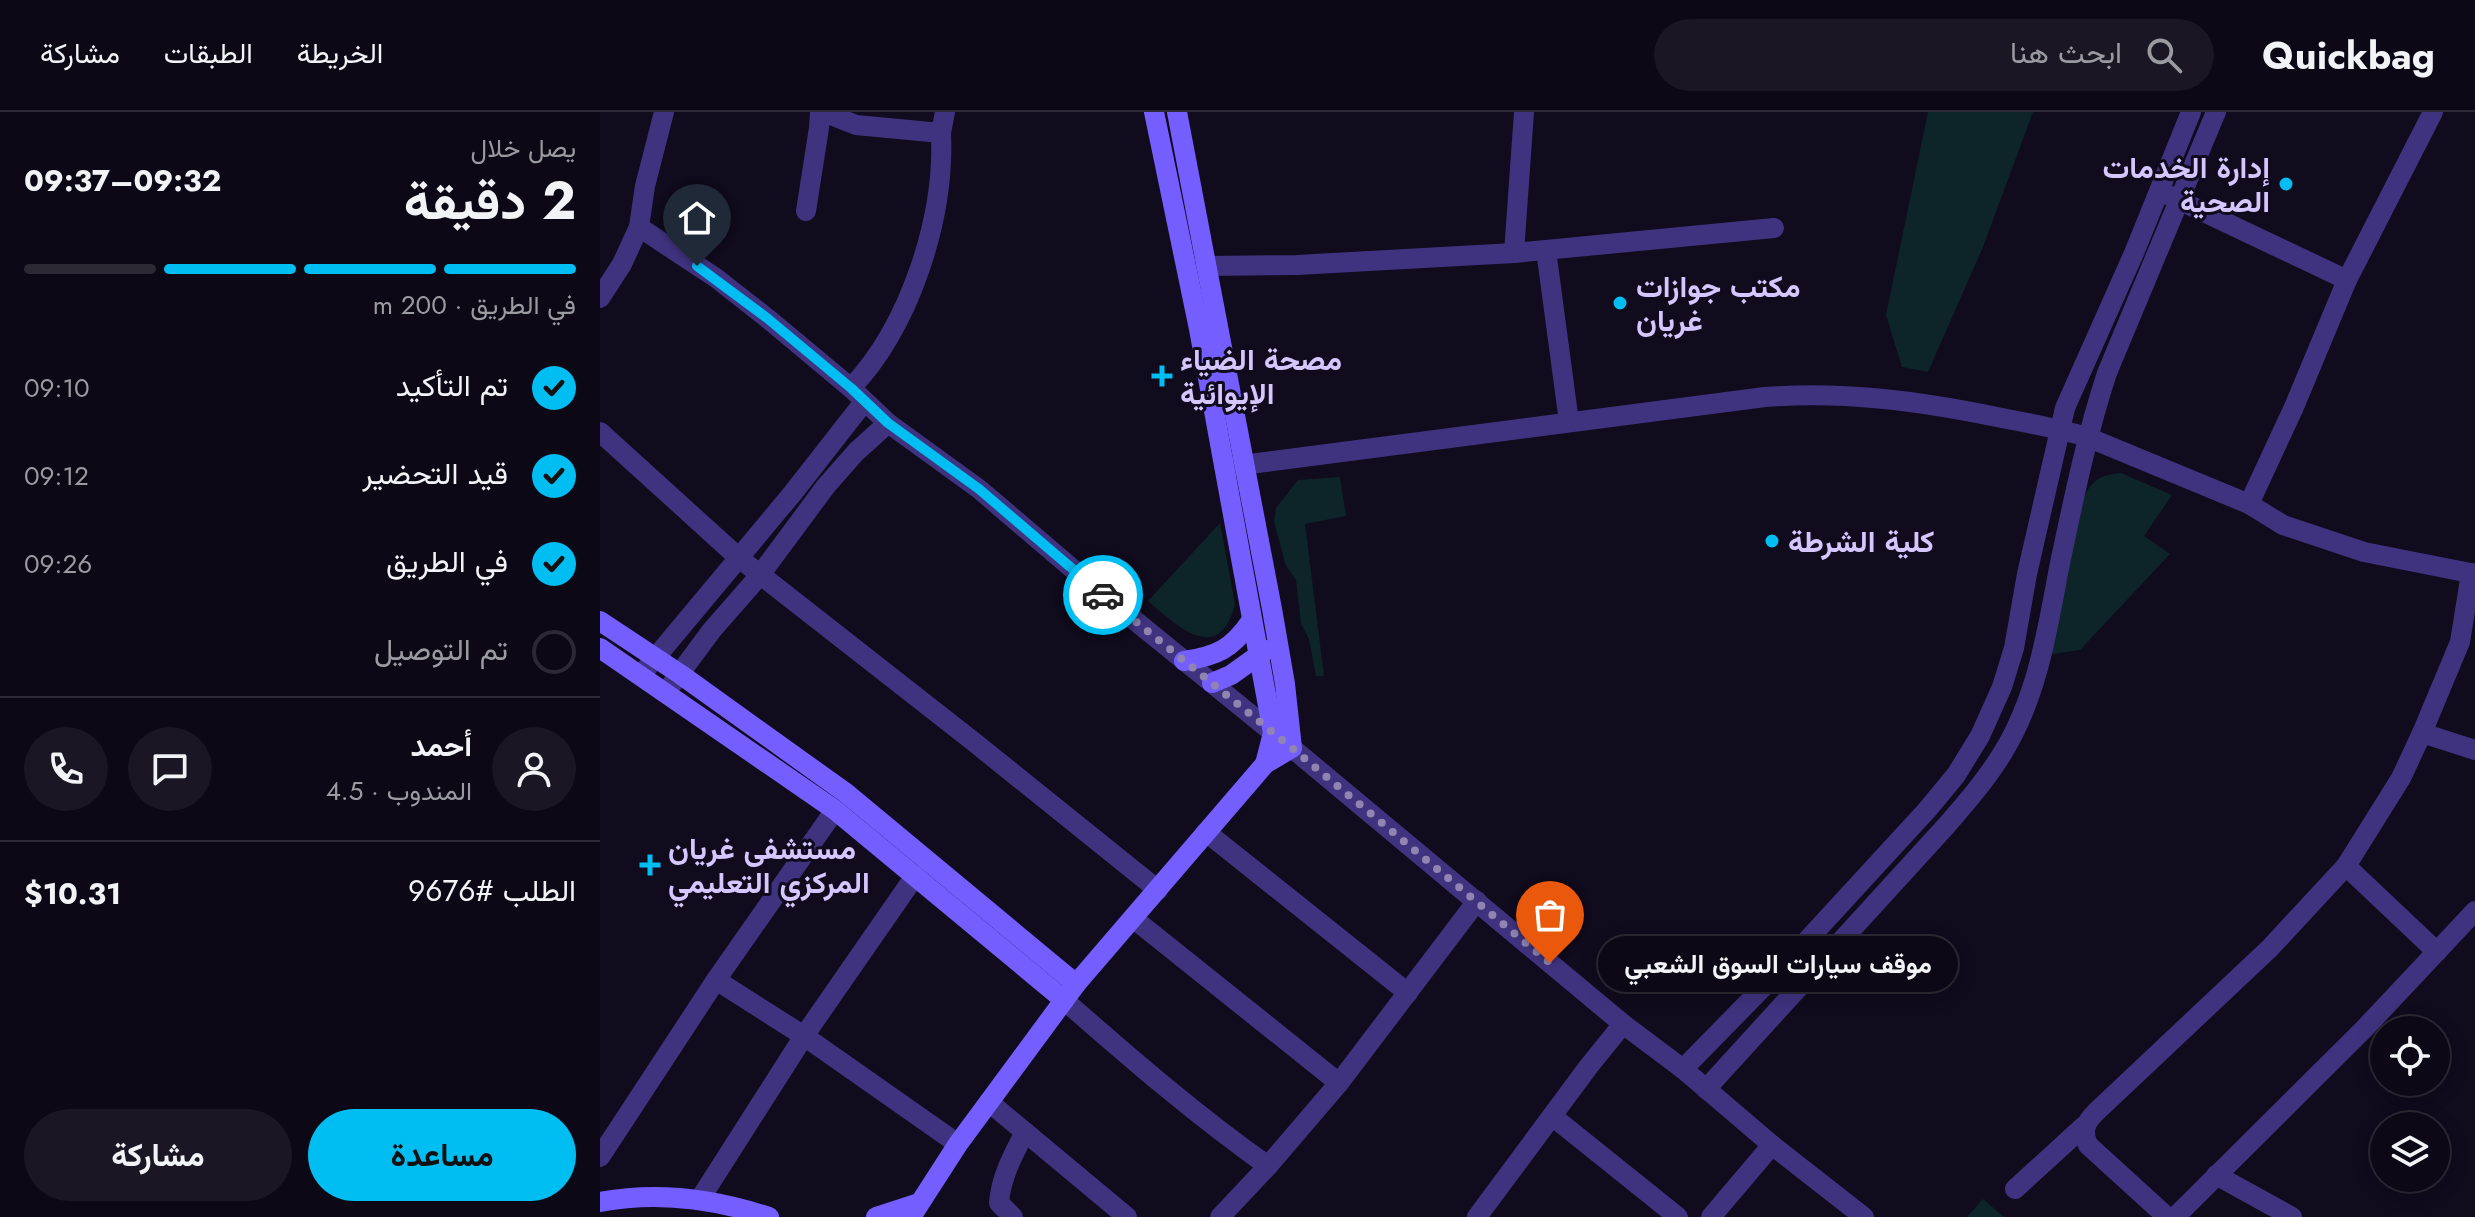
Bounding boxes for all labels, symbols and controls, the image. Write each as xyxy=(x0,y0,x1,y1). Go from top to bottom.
search box xyxy=(1654,19,2214,91)
text: Quickbag xyxy=(2262,28,2435,83)
text: ابحث هنا xyxy=(2010,31,2122,74)
text: مشاركة xyxy=(40,33,120,74)
text: الطبقات xyxy=(164,33,253,74)
text: الخريطة xyxy=(297,33,383,74)
icon: search xyxy=(2142,33,2186,77)
text: يصل خلال xyxy=(471,129,576,167)
place label: إدارة الخدمات الصحية xyxy=(2103,146,2270,223)
text: 09:32–09:37 xyxy=(24,159,221,202)
text: 2 دقيقة xyxy=(404,163,576,239)
marker: إدارة الخدمات الصحية xyxy=(2277,175,2295,193)
pin xyxy=(663,184,731,266)
icon: home xyxy=(675,196,719,240)
place label: مكتب جوازات غريان xyxy=(1636,265,1801,342)
text: في الطريق · 200 m xyxy=(373,286,576,324)
marker: مكتب جوازات غريان xyxy=(1611,294,1629,312)
place label: مصحة الضياء الإيوائية xyxy=(1180,338,1342,415)
text: تم التأكيد xyxy=(396,364,508,407)
marker: مصحة الضياء الإيوائية xyxy=(1151,365,1173,387)
icon: check xyxy=(532,366,576,410)
text: 09:10 xyxy=(24,369,90,407)
text: قيد التحضير xyxy=(362,452,508,495)
icon: check xyxy=(532,454,576,498)
text: 09:12 xyxy=(24,457,89,495)
place label: كلية الشرطة xyxy=(1788,520,1934,563)
marker: كلية الشرطة xyxy=(1763,532,1781,550)
text: في الطريق xyxy=(386,540,508,583)
icon: check xyxy=(532,542,576,586)
text: 09:26 xyxy=(24,545,92,583)
courier xyxy=(1063,555,1143,635)
icon: car xyxy=(1081,573,1125,617)
text: تم التوصيل xyxy=(374,628,508,671)
text: أحمد xyxy=(410,724,472,767)
button: phone xyxy=(24,727,108,811)
button: chat xyxy=(128,727,212,811)
button: person xyxy=(492,727,576,811)
text: المندوب · 4.5 xyxy=(326,772,472,810)
place label: مستشفى غريان المركزي التعليمي xyxy=(668,827,870,908)
marker: مستشفى غريان المركزي التعليمي xyxy=(639,854,661,876)
text: الطلب #9676 xyxy=(408,869,576,912)
text: $10.31 xyxy=(24,872,121,915)
pin xyxy=(1516,881,1584,963)
icon: bag xyxy=(1528,893,1572,937)
callout: موقف سيارات السوق الشعبي xyxy=(1598,935,1958,991)
text: موقف سيارات السوق الشعبي xyxy=(1624,945,1932,983)
map controls xyxy=(2370,1016,2450,1192)
button: locate xyxy=(2370,1016,2450,1096)
button: مشاركة xyxy=(24,1109,292,1201)
button: مساعدة xyxy=(308,1109,576,1201)
button: layers xyxy=(2370,1112,2450,1192)

